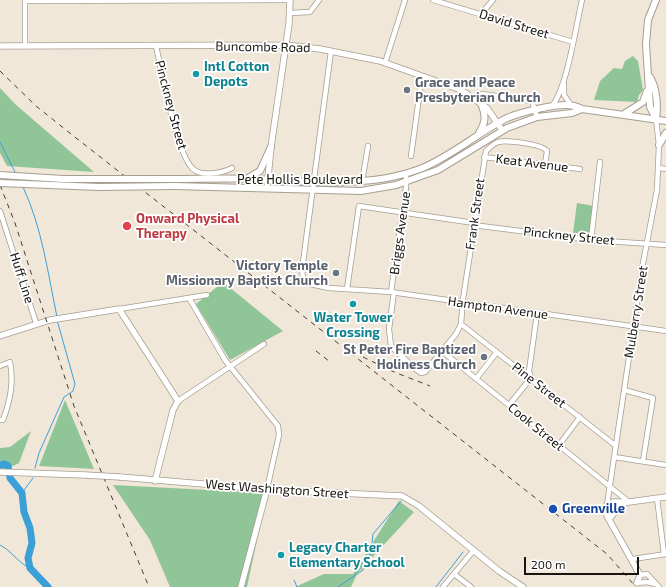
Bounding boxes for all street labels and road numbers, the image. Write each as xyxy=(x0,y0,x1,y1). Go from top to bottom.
street label: David Street xyxy=(477,6,551,42)
street label: Buncombe Road xyxy=(215,38,311,56)
street label: Pinckney Street xyxy=(152,59,190,151)
street label: Keat Avenue xyxy=(495,151,569,175)
street label: Pete Hollis Boulevard xyxy=(237,172,363,188)
street label: Frank Street xyxy=(462,177,488,251)
street label: Briggs Avenue xyxy=(386,190,414,276)
street label: Pinckney Street xyxy=(523,223,615,249)
street label: Huff Line xyxy=(6,251,38,305)
street label: Mulberry Street xyxy=(621,265,651,359)
street label: Hampton Avenue xyxy=(447,293,549,323)
street label: Pine Street xyxy=(509,359,569,411)
street label: Cook Street xyxy=(505,400,567,454)
street label: West Washington Street xyxy=(205,476,349,502)

